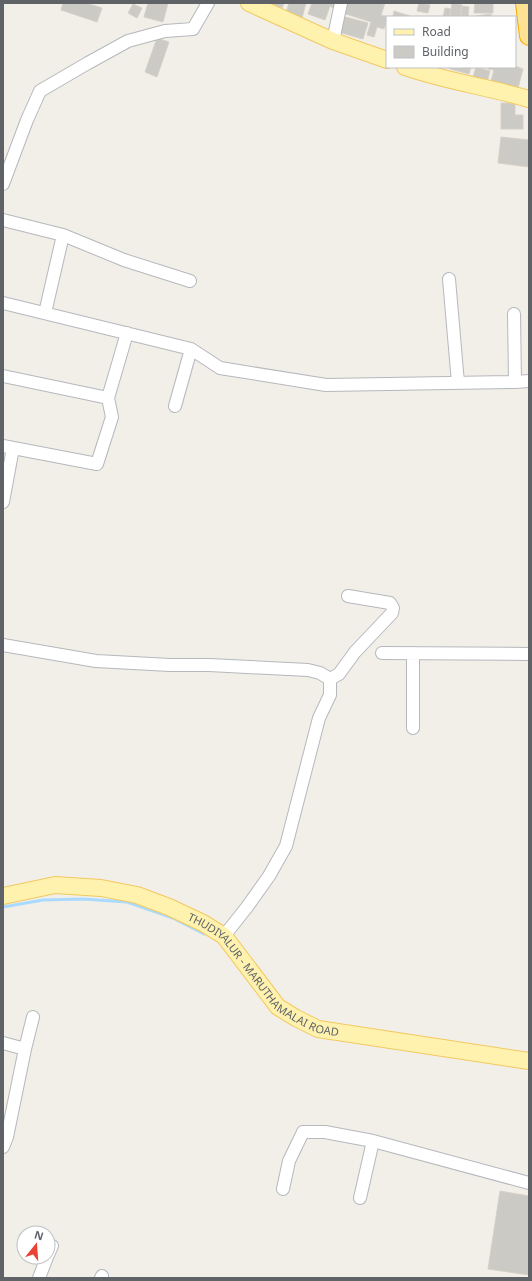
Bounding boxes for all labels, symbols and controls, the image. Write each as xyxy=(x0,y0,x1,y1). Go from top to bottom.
legend xyxy=(386,16,516,68)
text: Road xyxy=(422,23,451,40)
text: Building xyxy=(422,43,469,60)
street label: THUDIYALUR - MARUTHAMALAI ROAD xyxy=(186,909,340,1039)
north arrow xyxy=(16,1225,56,1265)
text: N xyxy=(33,1226,46,1243)

